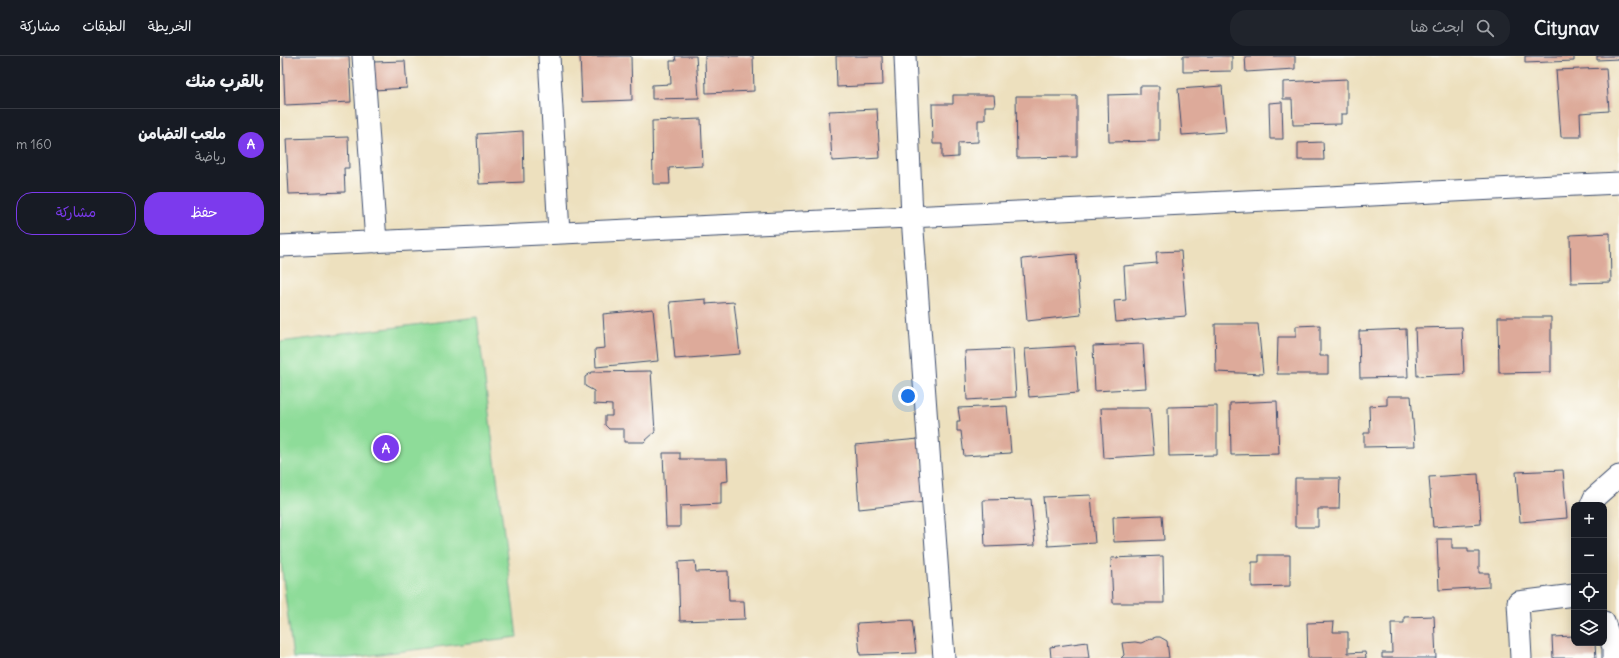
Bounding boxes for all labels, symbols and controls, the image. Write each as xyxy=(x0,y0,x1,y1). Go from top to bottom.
search box xyxy=(1230,10,1510,46)
text: Citynav xyxy=(1534,16,1599,40)
text: مشاركة xyxy=(20,17,60,35)
text: الطبقات xyxy=(82,17,126,35)
text: الخريطة xyxy=(148,17,191,35)
text: ابحث هنا xyxy=(1410,17,1464,36)
icon: search xyxy=(1474,17,1496,39)
text: بالقرب منك xyxy=(185,70,264,92)
text: ملعب التضامن xyxy=(138,124,226,143)
text: 160 m xyxy=(16,136,52,153)
text: A xyxy=(247,136,255,153)
text: رياضة xyxy=(195,148,226,165)
button: مشاركة xyxy=(16,192,136,235)
button: حفظ xyxy=(144,192,264,235)
your location xyxy=(898,386,918,406)
pin: A xyxy=(373,433,399,463)
map controls xyxy=(1571,502,1607,646)
button: + xyxy=(1571,502,1607,538)
button: − xyxy=(1571,538,1607,574)
button: locate xyxy=(1571,574,1607,610)
button: layers xyxy=(1571,610,1607,646)

